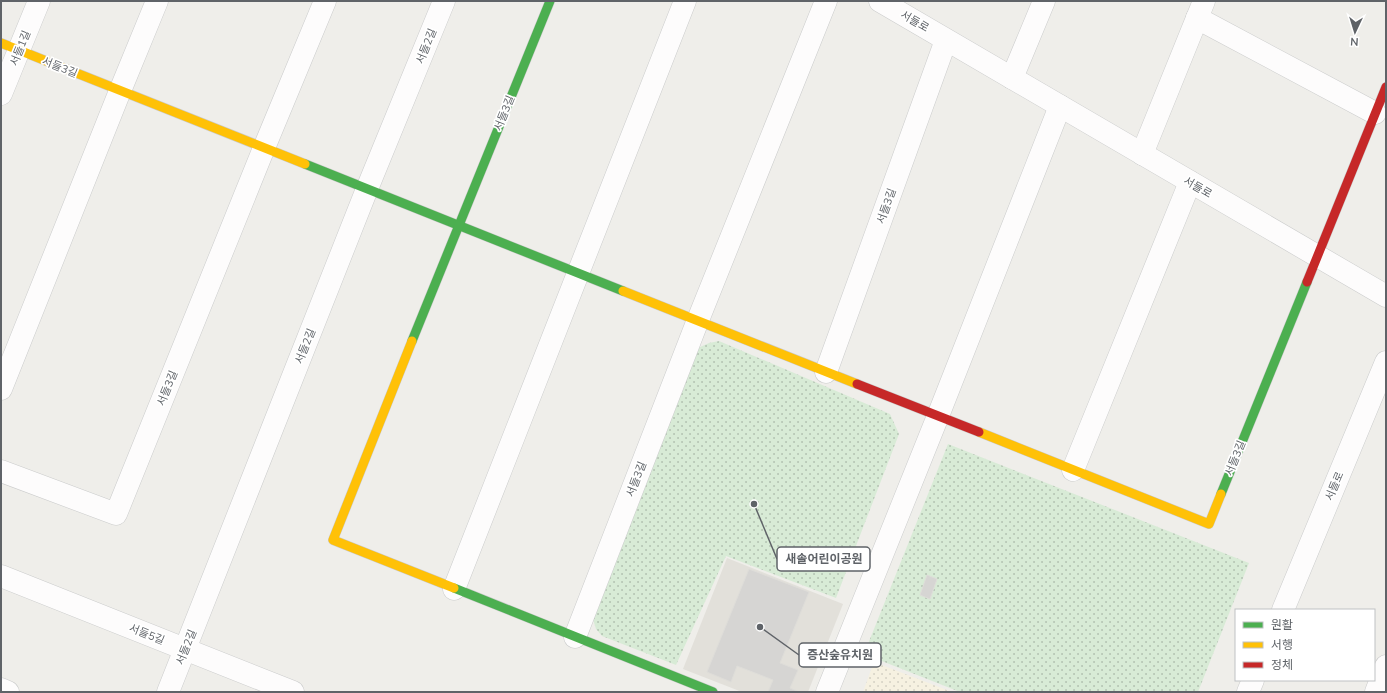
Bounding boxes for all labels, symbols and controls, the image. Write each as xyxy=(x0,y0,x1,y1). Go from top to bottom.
street label: 서들로 xyxy=(898,7,932,36)
north arrow xyxy=(1335,12,1375,52)
street label: 서들2길 xyxy=(413,26,440,66)
street label: 서들1길 xyxy=(7,28,34,68)
text: N xyxy=(1350,34,1359,49)
street label: 서들3길 xyxy=(40,54,80,81)
street label: 서들3길 xyxy=(491,93,518,133)
street label: 서들로 xyxy=(1181,173,1215,202)
street label: 서들3길 xyxy=(873,186,900,226)
street label: 서들2길 xyxy=(292,326,319,366)
street label: 서들3길 xyxy=(154,368,181,408)
street label: 서들3길 xyxy=(1222,438,1249,478)
street label: 서들3길 xyxy=(623,459,650,499)
street label: 서들로 xyxy=(1322,469,1347,503)
callout: 새솔어린이공원 xyxy=(777,547,870,571)
text: 새솔어린이공원 xyxy=(785,551,863,567)
legend xyxy=(1235,609,1375,681)
text: 원활 xyxy=(1271,617,1293,633)
street label: 서들5길 xyxy=(127,621,167,648)
street label: 서들2길 xyxy=(173,627,200,667)
text: 서행 xyxy=(1271,637,1293,653)
callout: 증산숲유치원 xyxy=(799,643,881,667)
text: 증산숲유치원 xyxy=(807,647,873,663)
text: 정체 xyxy=(1271,657,1293,673)

